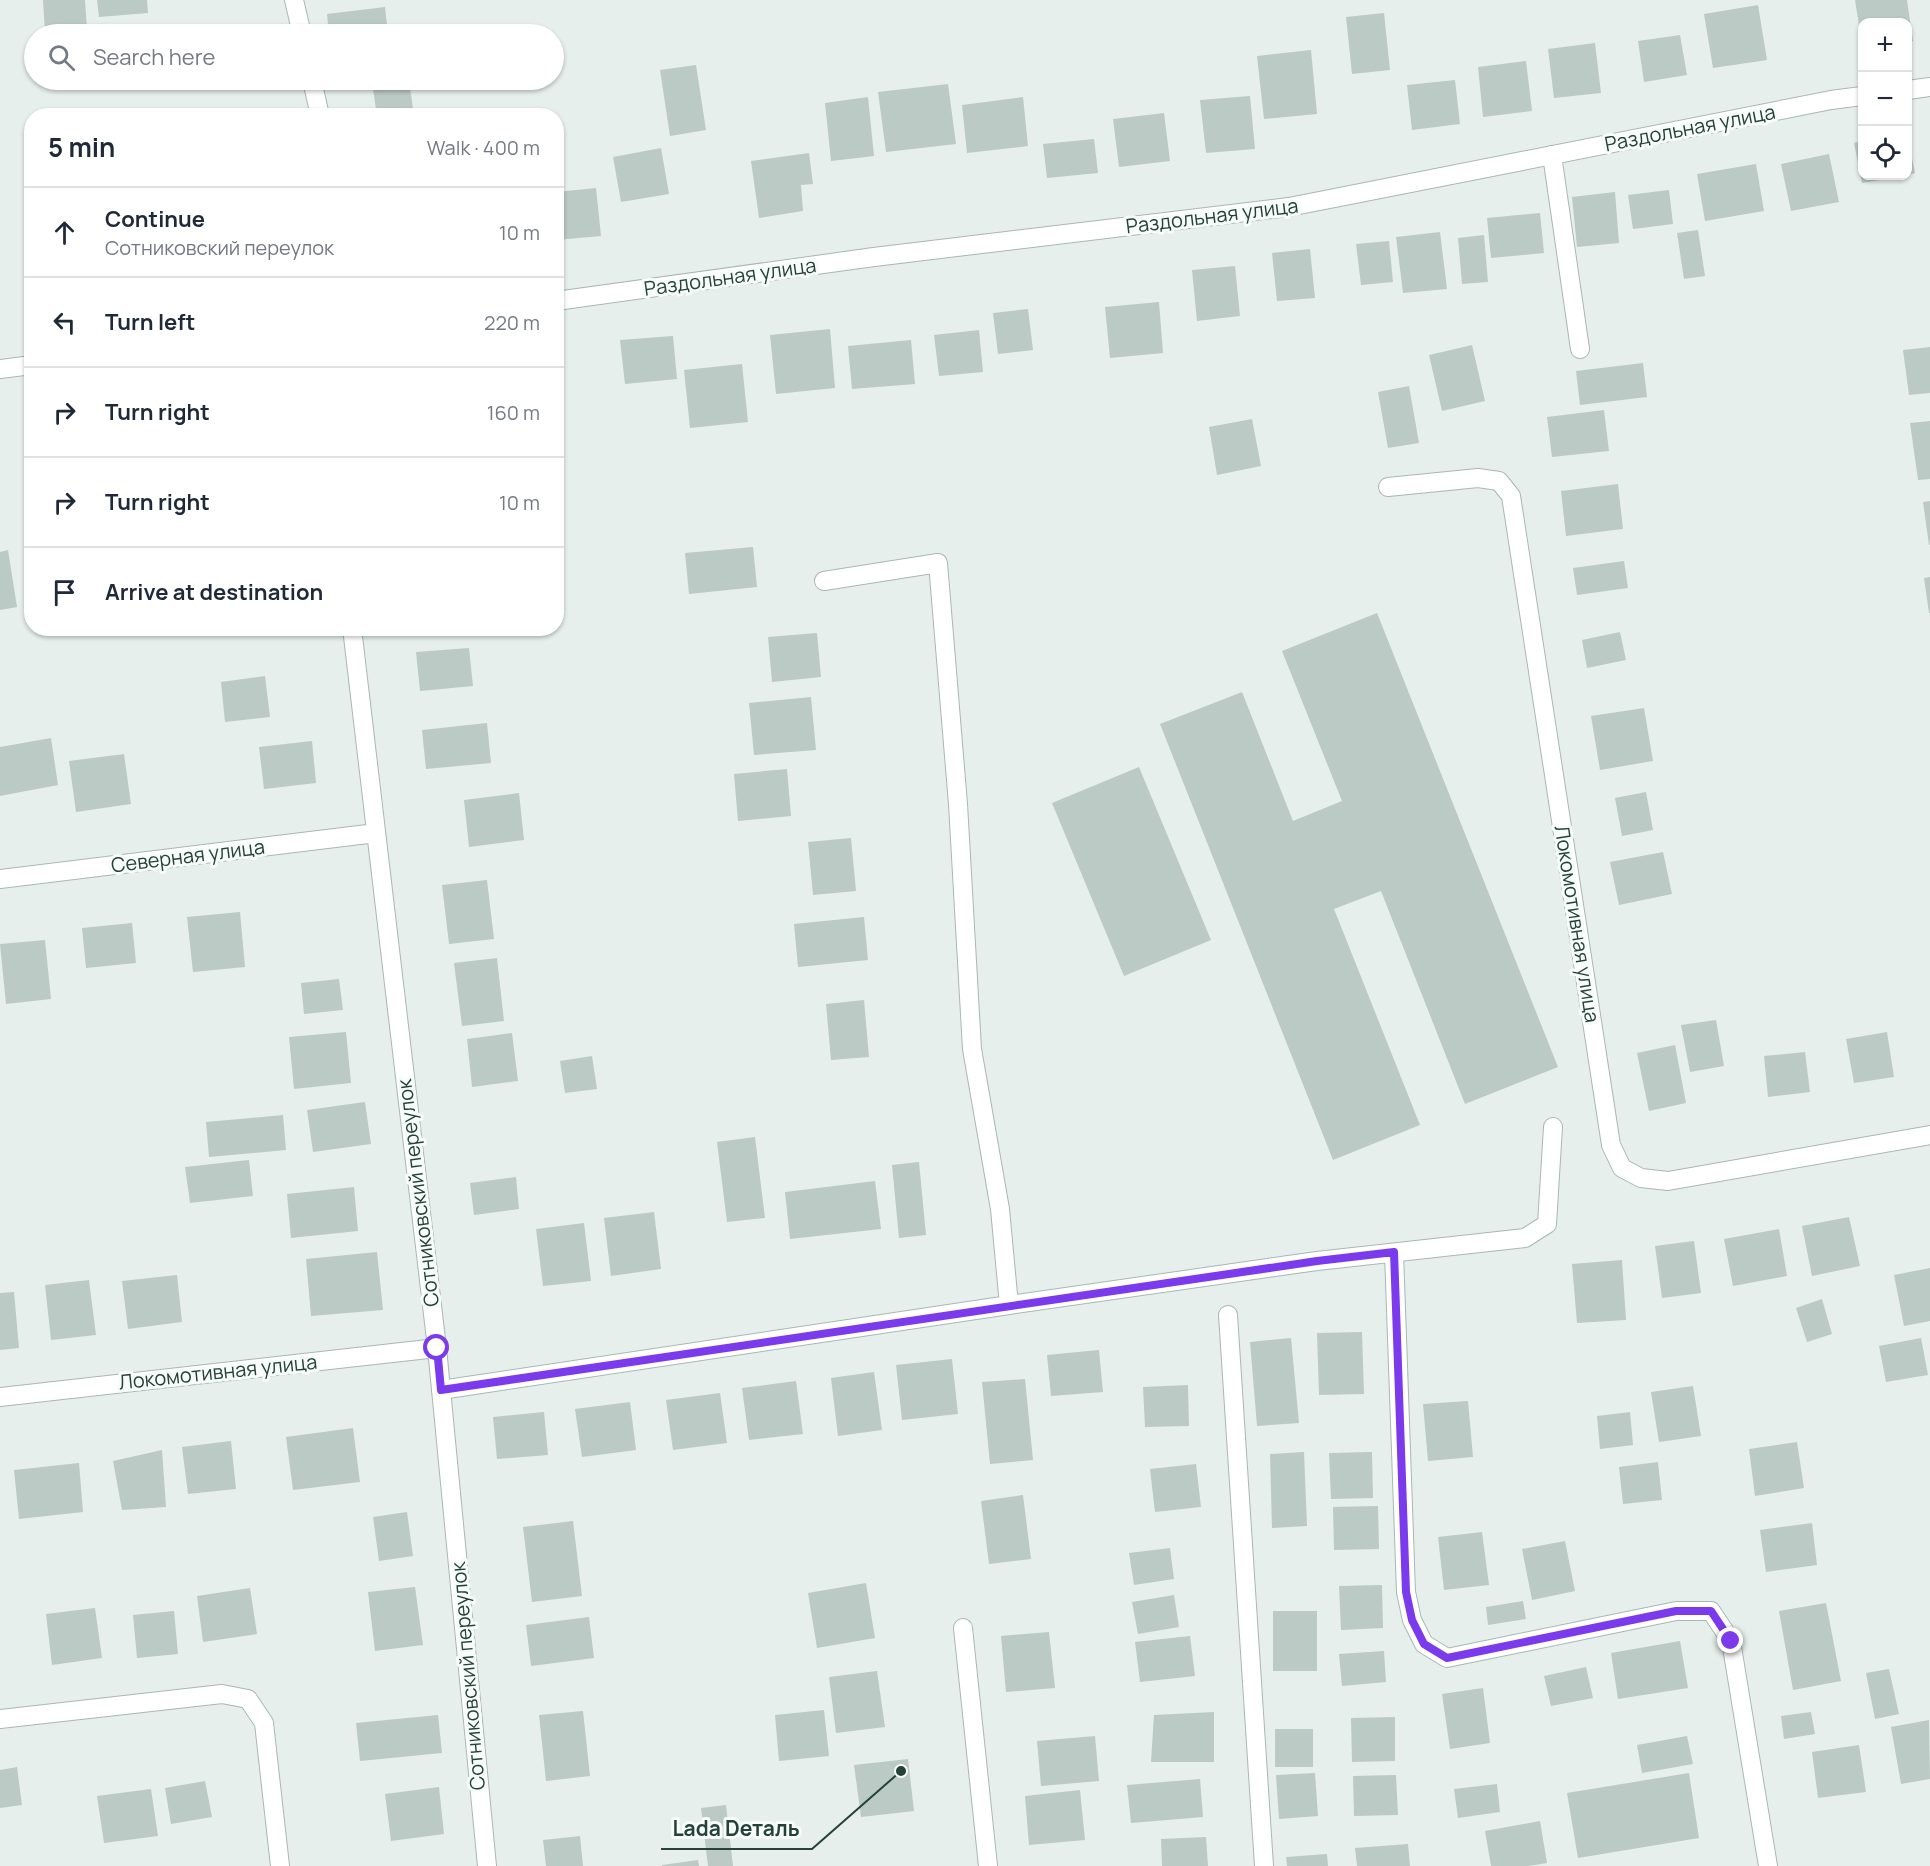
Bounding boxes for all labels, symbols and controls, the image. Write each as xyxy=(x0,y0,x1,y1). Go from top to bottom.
map controls xyxy=(1858,18,1912,180)
button: + xyxy=(1858,18,1912,72)
search box xyxy=(24,24,564,90)
icon: search xyxy=(45,41,78,74)
text: Search here xyxy=(93,42,215,72)
button: − xyxy=(1858,72,1912,126)
street label: Раздольная улица xyxy=(1602,98,1778,157)
button: locate xyxy=(1858,126,1912,180)
text: 5 min xyxy=(48,129,115,165)
text: Walk · 400 m xyxy=(427,134,540,161)
street label: Раздольная улица xyxy=(1124,192,1300,239)
text: Continue xyxy=(105,204,205,234)
icon: ahead xyxy=(48,216,81,249)
text: 10 m xyxy=(499,219,540,246)
text: Сотниковский переулок xyxy=(105,234,334,261)
street label: Раздольная улица xyxy=(642,251,818,302)
icon: left xyxy=(48,306,81,339)
text: Turn left xyxy=(105,307,195,337)
text: 220 m xyxy=(484,309,540,336)
icon: right xyxy=(48,396,81,429)
text: Turn right xyxy=(105,397,210,427)
text: 160 m xyxy=(487,399,540,426)
icon: right xyxy=(48,486,81,519)
text: Turn right xyxy=(105,487,210,517)
text: 10 m xyxy=(499,489,540,516)
icon: arrive xyxy=(48,576,81,609)
text: Arrive at destination xyxy=(105,577,323,607)
street label: Локомотивная улица xyxy=(1549,823,1606,1025)
street label: Северная улица xyxy=(110,833,266,878)
street label: Сотниковский переулок xyxy=(390,1077,445,1308)
route start xyxy=(423,1334,449,1360)
street label: Локомотивная улица xyxy=(117,1348,319,1395)
street label: Сотниковский переулок xyxy=(444,1560,491,1791)
route end xyxy=(1717,1627,1743,1653)
callout: Lada Dеталь xyxy=(661,1810,812,1849)
text: Lada Dеталь xyxy=(672,1814,800,1842)

